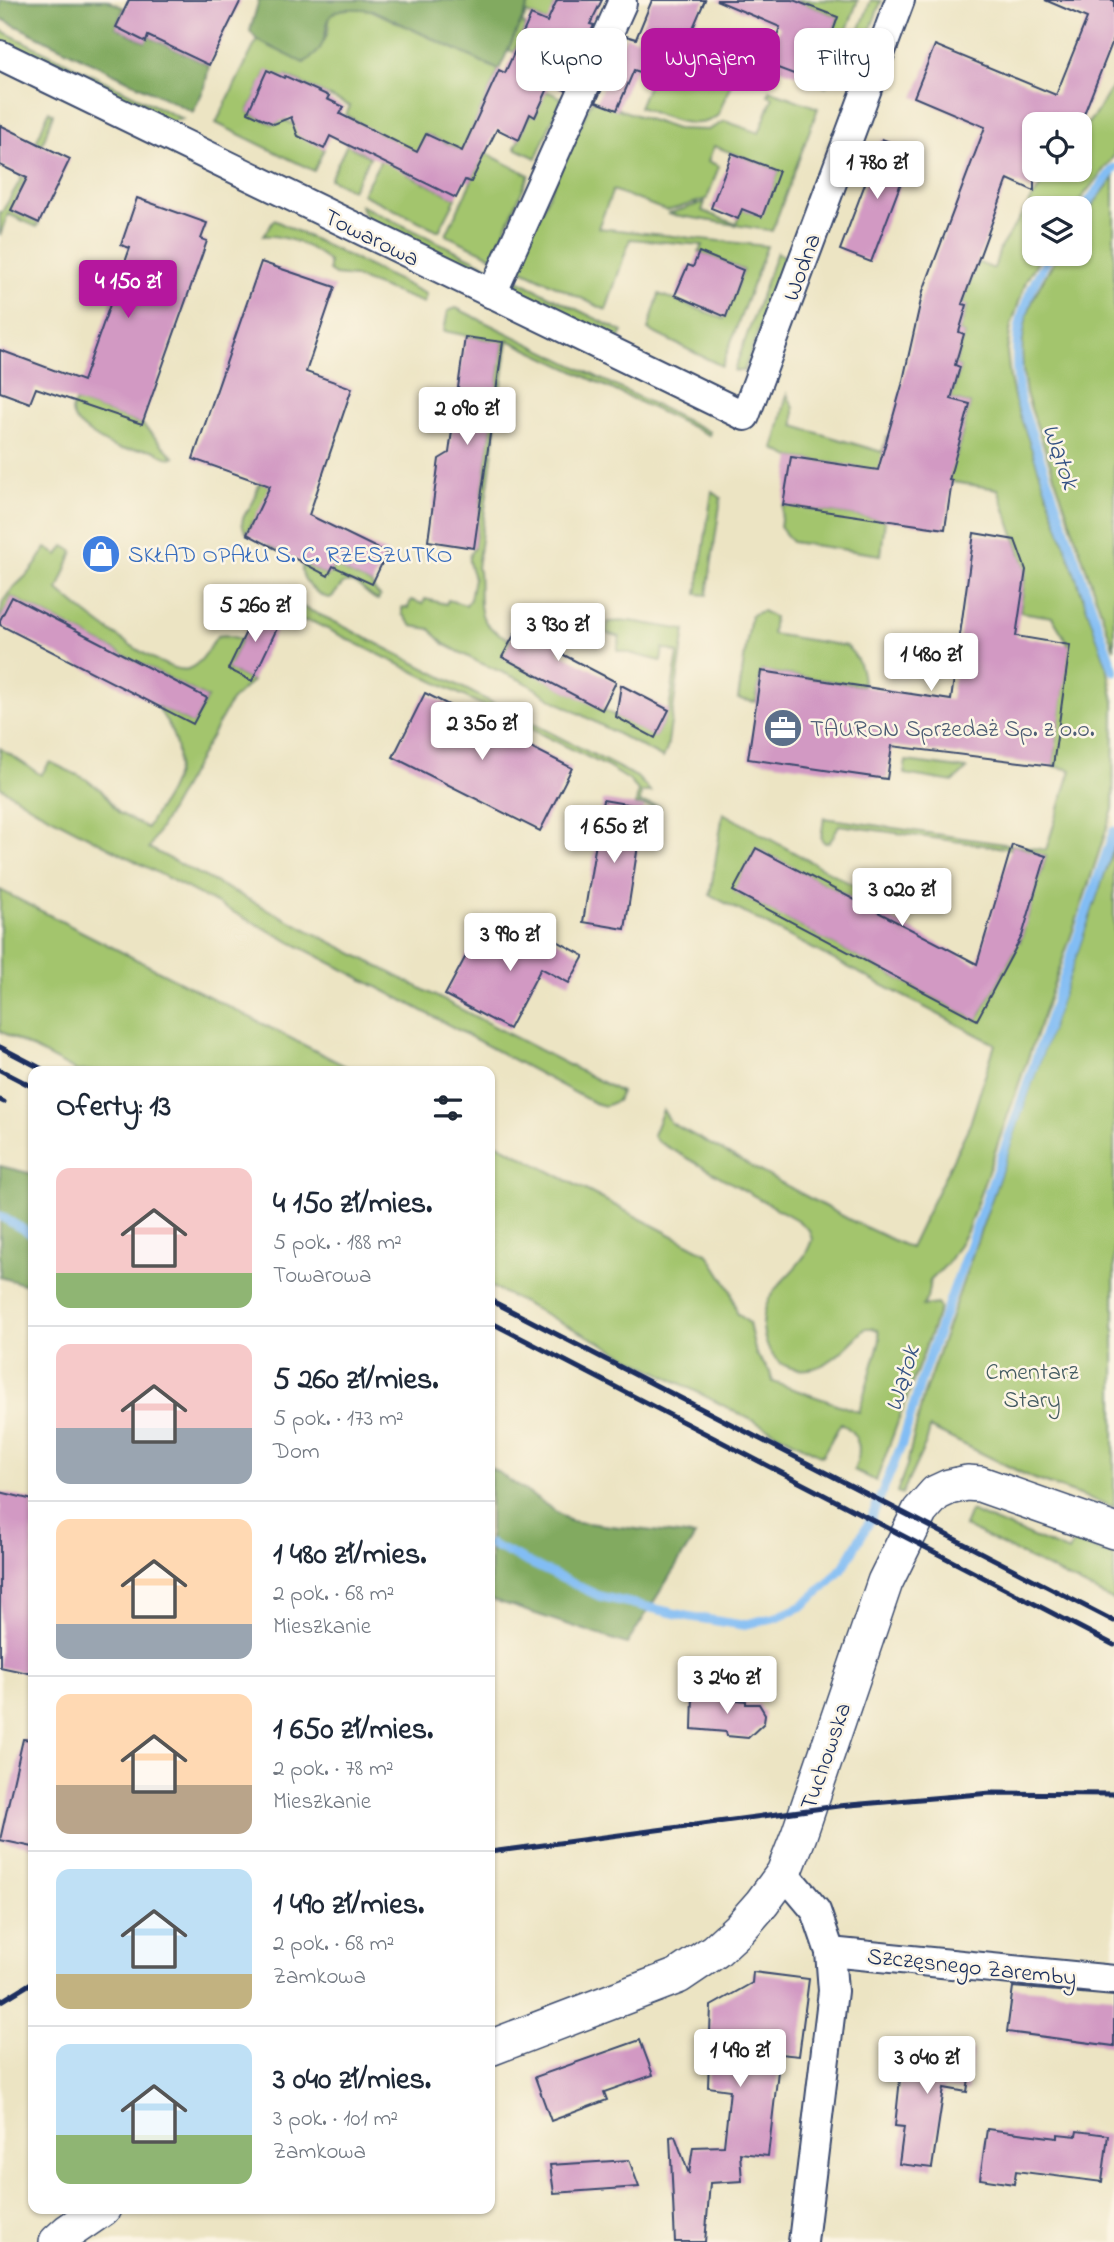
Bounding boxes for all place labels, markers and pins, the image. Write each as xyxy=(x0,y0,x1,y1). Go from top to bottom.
pin: 1 780 zł xyxy=(805,142,949,201)
pin: 4 150 zł xyxy=(56,260,200,320)
pin: 2 090 zł xyxy=(395,388,539,447)
shop icon: SKŁAD OPAŁU S. C. RZESZUTKO xyxy=(80,533,122,575)
place label: SKŁAD OPAŁU S. C. RZESZUTKO xyxy=(128,539,453,574)
pin: 5 260 zł xyxy=(183,584,327,644)
pin: 3 930 zł xyxy=(486,604,630,663)
pin: 1 480 zł xyxy=(859,634,1003,693)
pin: 2 350 zł xyxy=(410,702,554,762)
office icon: TAURON Sprzedaż Sp. z o.o. xyxy=(762,707,804,749)
place label: TAURON Sprzedaż Sp. z o.o. xyxy=(810,713,1095,748)
pin: 1 650 zł xyxy=(542,806,686,865)
pin: 3 020 zł xyxy=(830,869,974,928)
pin: 3 990 zł xyxy=(438,914,582,973)
pin: 3 240 zł xyxy=(655,1656,799,1716)
pin: 1 490 zł xyxy=(668,2030,812,2089)
pin: 3 040 zł xyxy=(855,2036,999,2096)

